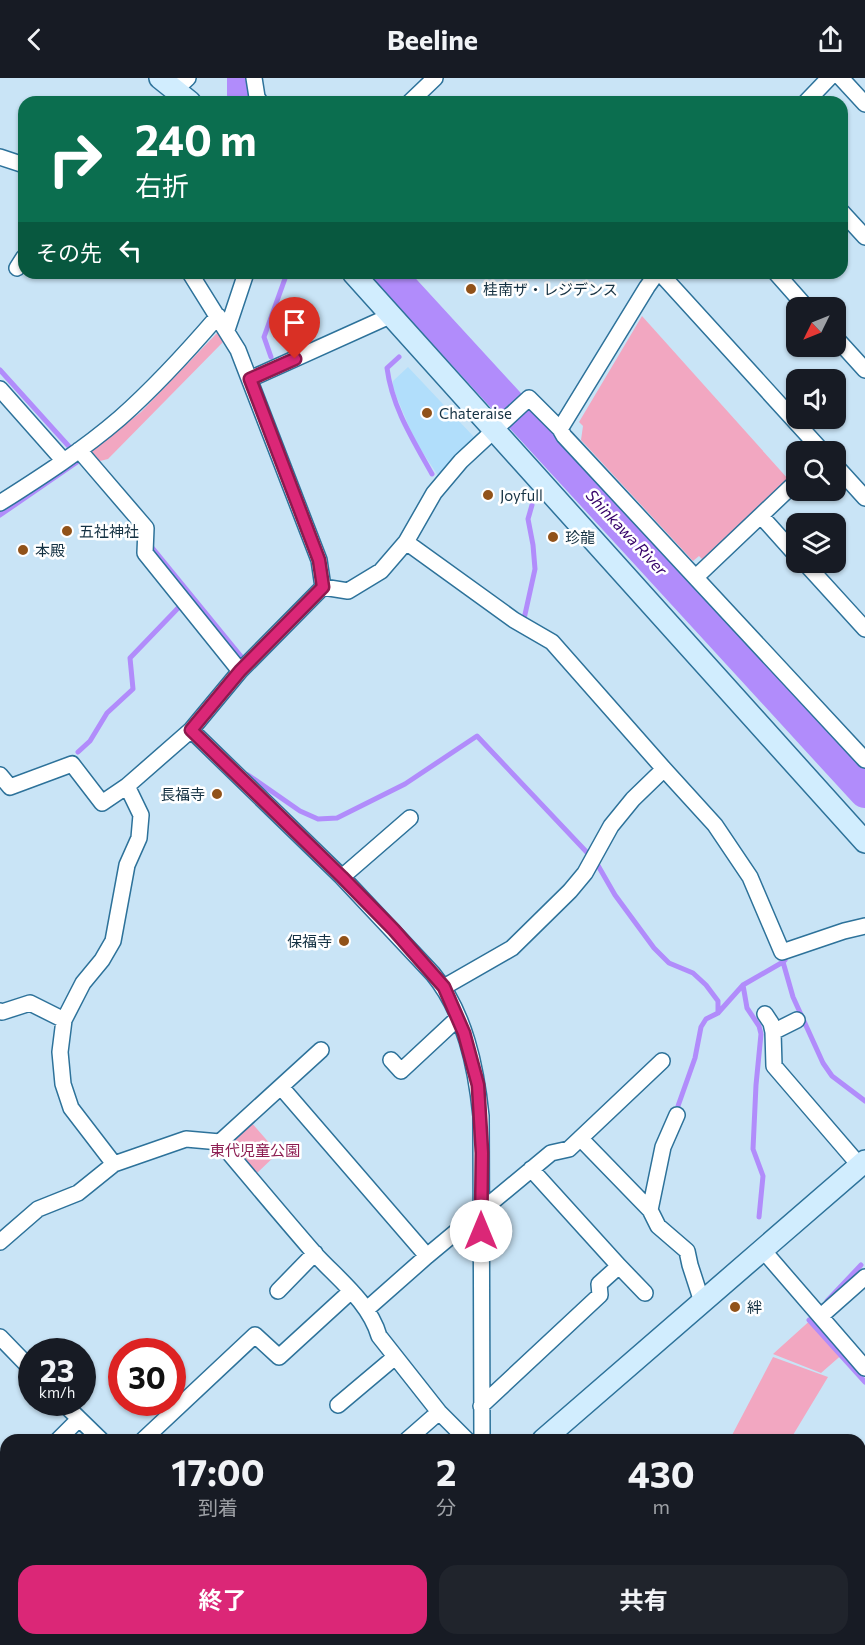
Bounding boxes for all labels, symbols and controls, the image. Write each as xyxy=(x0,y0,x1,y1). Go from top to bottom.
icon: back xyxy=(18,23,51,56)
text: Beeline xyxy=(387,23,478,56)
icon: share xyxy=(814,23,847,56)
text: 240 m xyxy=(135,113,257,165)
icon: right xyxy=(36,120,114,198)
text: 右折 xyxy=(135,169,189,202)
icon: left xyxy=(114,234,147,267)
text: その先 xyxy=(36,239,102,266)
place label: 桂南ザ・レジデンス xyxy=(483,280,618,298)
marker: 桂南ザ・レジデンス xyxy=(464,282,478,296)
pin xyxy=(269,297,320,359)
north arrow xyxy=(786,297,846,357)
map controls xyxy=(786,297,846,573)
icon: arrive xyxy=(278,306,311,339)
button: sound xyxy=(786,369,846,429)
place label: Chateraise xyxy=(439,404,512,422)
marker: Chateraise xyxy=(420,406,434,420)
button: search xyxy=(786,441,846,501)
water label: Shinkawa River xyxy=(582,485,672,579)
place label: Joyfull xyxy=(500,486,543,504)
marker: Joyfull xyxy=(481,488,495,502)
button: layers xyxy=(786,513,846,573)
place label: 五社神社 xyxy=(79,522,139,540)
marker: 五社神社 xyxy=(60,524,74,538)
place label: 珍龍 xyxy=(565,528,595,546)
marker: 珍龍 xyxy=(546,530,560,544)
place label: 本殿 xyxy=(35,541,65,559)
marker: 本殿 xyxy=(16,543,30,557)
place label: 長福寺 xyxy=(160,785,205,803)
marker: 長福寺 xyxy=(210,787,224,801)
place label: 保福寺 xyxy=(287,932,332,950)
marker: 保福寺 xyxy=(337,934,351,948)
park label: 東代児童公園 xyxy=(210,1141,300,1159)
position arrow xyxy=(449,1199,513,1263)
place label: 絆 xyxy=(747,1298,762,1316)
marker: 絆 xyxy=(728,1300,742,1314)
speed limit sign: 30 xyxy=(108,1338,186,1416)
text: 23 xyxy=(40,1351,74,1388)
text: km/h xyxy=(39,1383,75,1401)
text: 17:00 xyxy=(171,1449,265,1493)
text: 2 xyxy=(436,1449,456,1493)
text: 430 xyxy=(628,1451,695,1495)
text: m xyxy=(652,1494,670,1518)
text: 到着 xyxy=(198,1495,238,1519)
text: 分 xyxy=(436,1495,456,1519)
button: 終了 xyxy=(18,1565,427,1634)
button: 共有 xyxy=(439,1565,848,1634)

